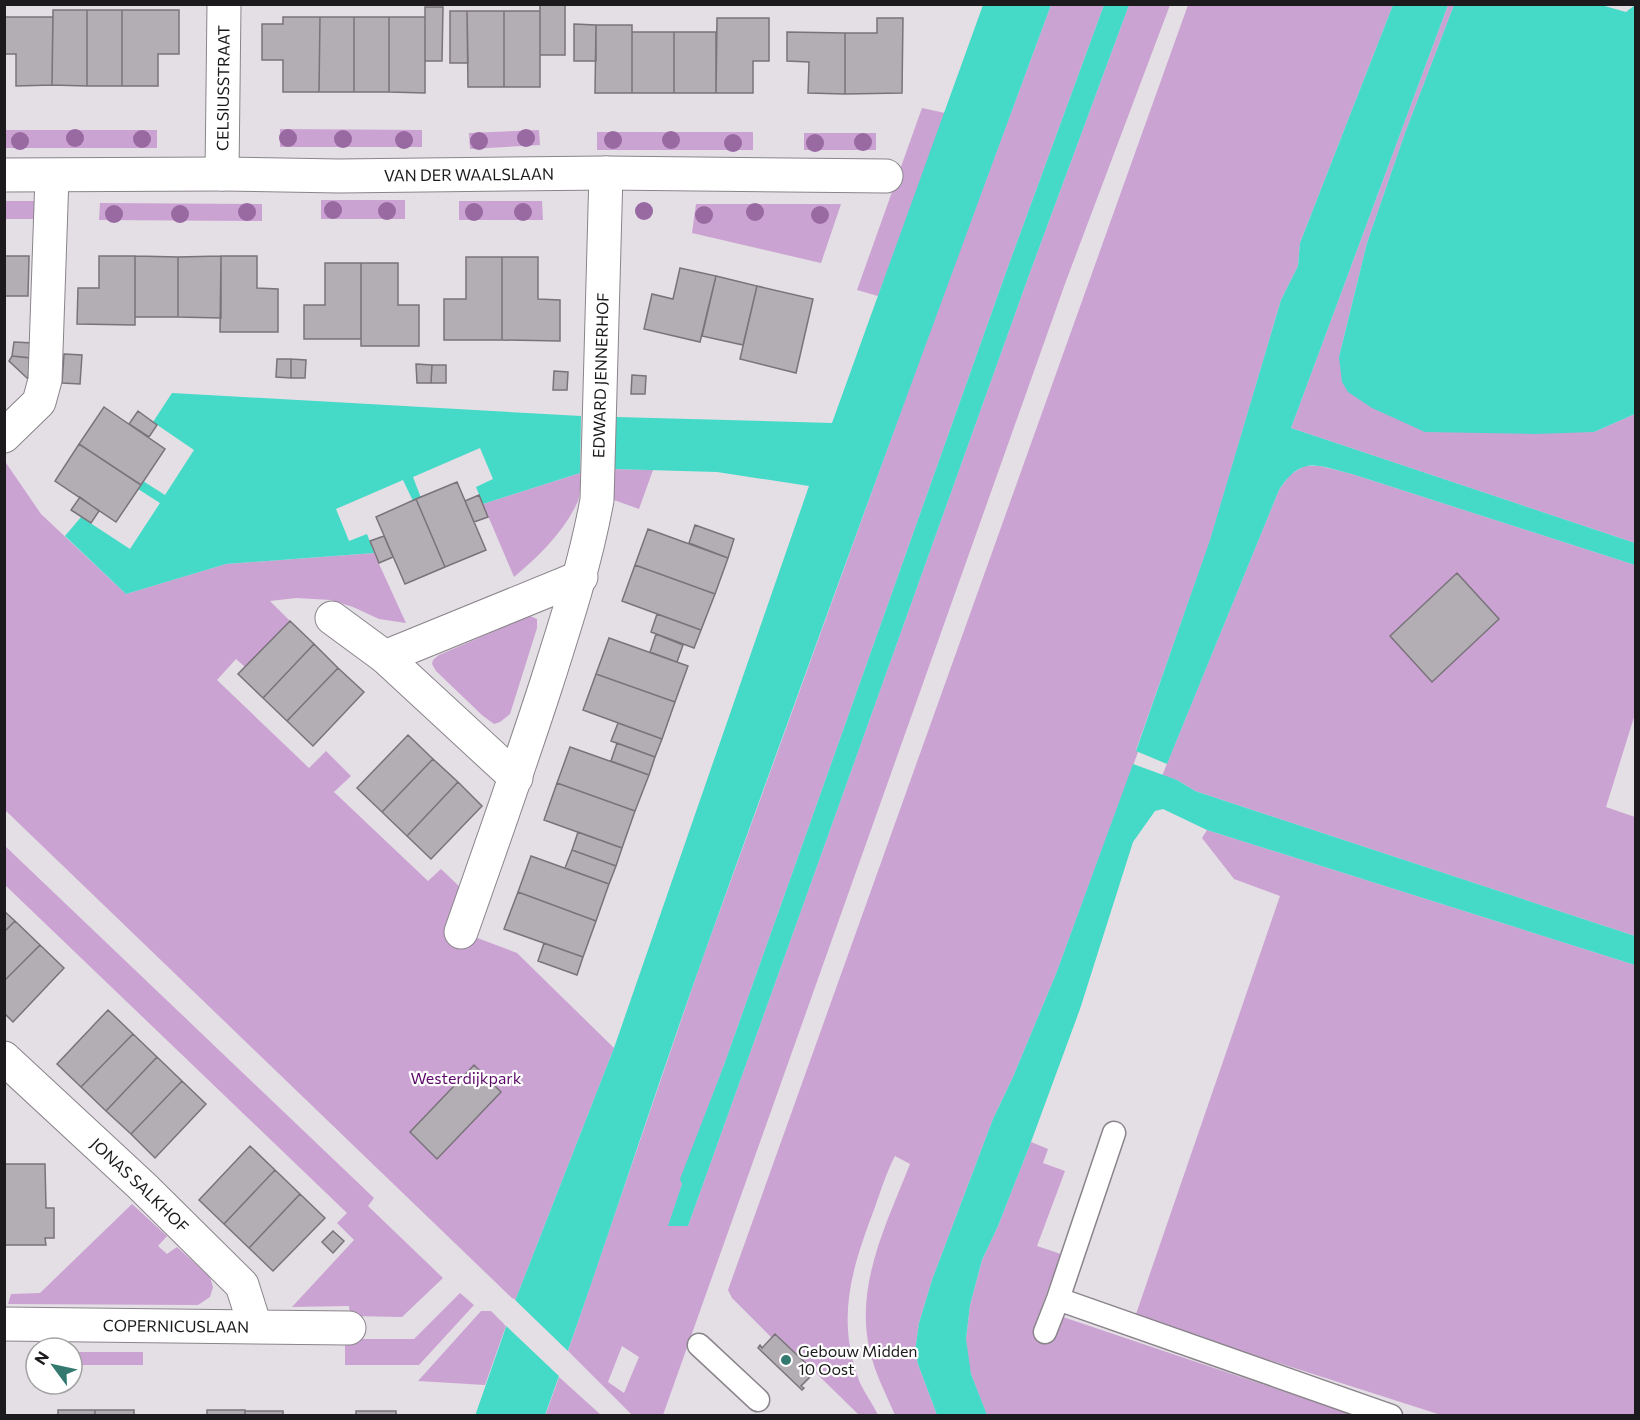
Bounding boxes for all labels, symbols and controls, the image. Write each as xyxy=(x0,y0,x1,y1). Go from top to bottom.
street label: CELSIUSSTRAAT xyxy=(212,25,233,151)
street label: VAN DER WAALSLAAN xyxy=(384,164,554,184)
street label: EDWARD JENNERHOF xyxy=(588,292,612,458)
park label: Westerdijkpark xyxy=(411,1068,522,1087)
street label: JONAS SALKHOF xyxy=(87,1134,193,1236)
street label: COPERNICUSLAAN xyxy=(103,1315,249,1336)
north arrow xyxy=(24,1336,84,1396)
place label: Gebouw Midden 10 Oost xyxy=(798,1341,918,1378)
text: N xyxy=(30,1347,52,1368)
marker: Gebouw Midden 10 Oost xyxy=(779,1353,793,1367)

